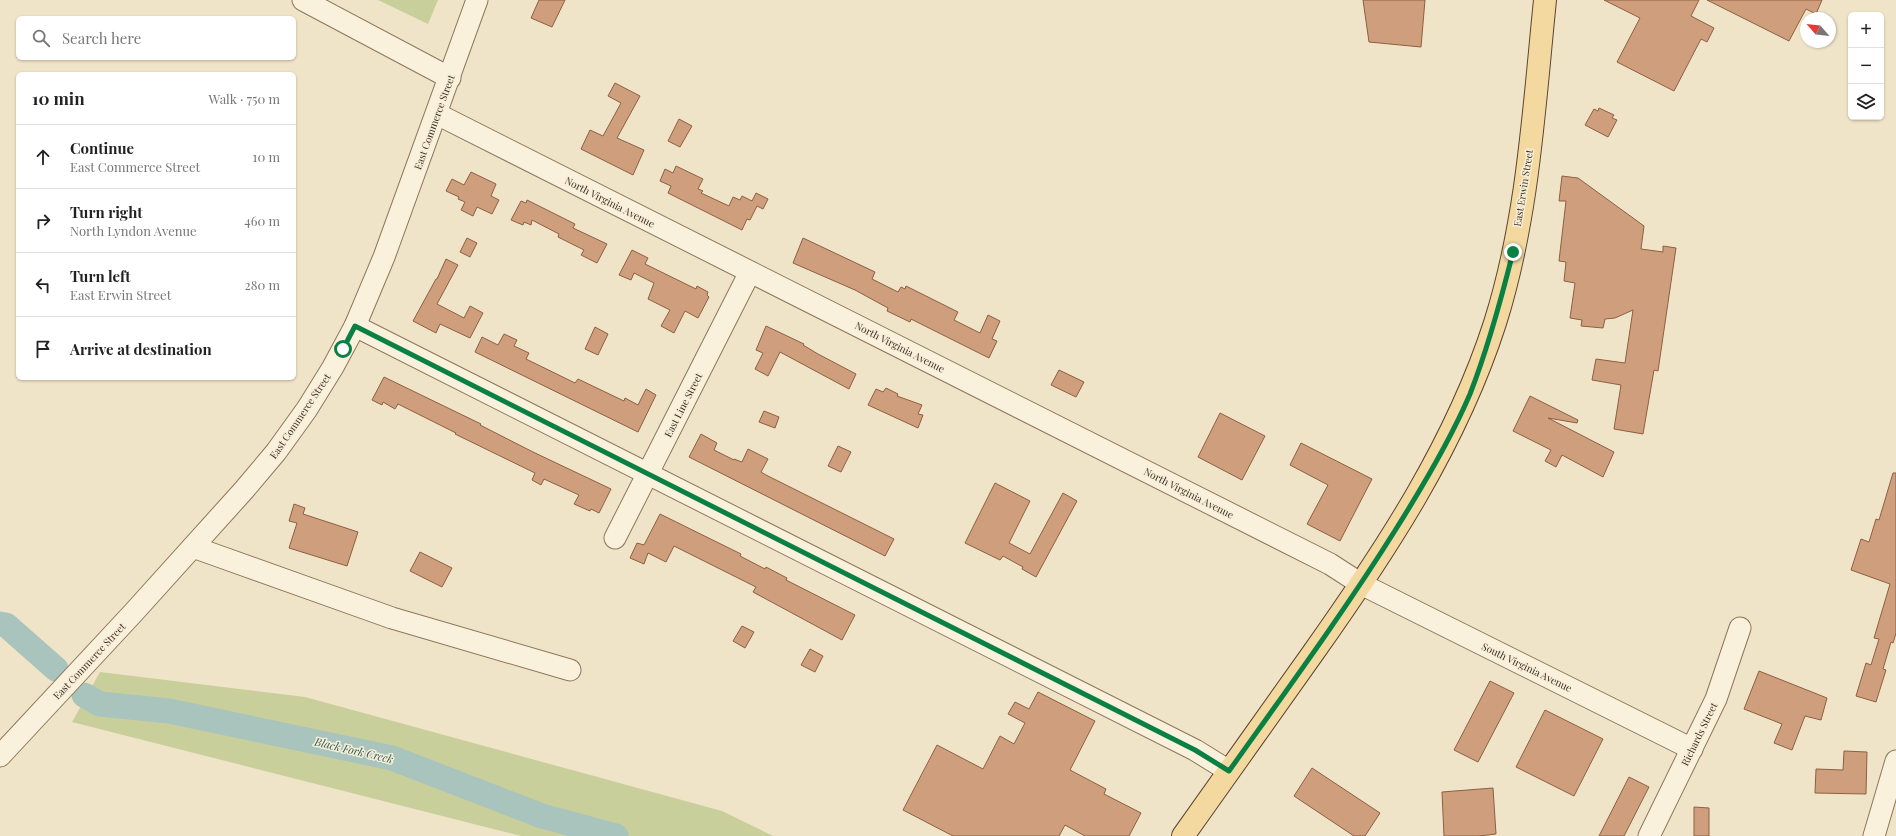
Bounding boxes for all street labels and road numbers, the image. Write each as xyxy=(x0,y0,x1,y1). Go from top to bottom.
street label: East Commerce Street xyxy=(410,72,458,171)
street label: East Erwin Street xyxy=(1510,148,1536,228)
street label: North Virginia Avenue xyxy=(563,173,657,231)
street label: North Virginia Avenue xyxy=(853,318,947,376)
street label: East Commerce Street xyxy=(266,370,334,461)
street label: East Line Street xyxy=(661,370,705,440)
street label: North Virginia Avenue xyxy=(1142,464,1236,522)
street label: East Commerce Street xyxy=(50,619,129,702)
street label: South Virginia Avenue xyxy=(1480,639,1574,695)
street label: Richards Street xyxy=(1678,700,1721,768)

